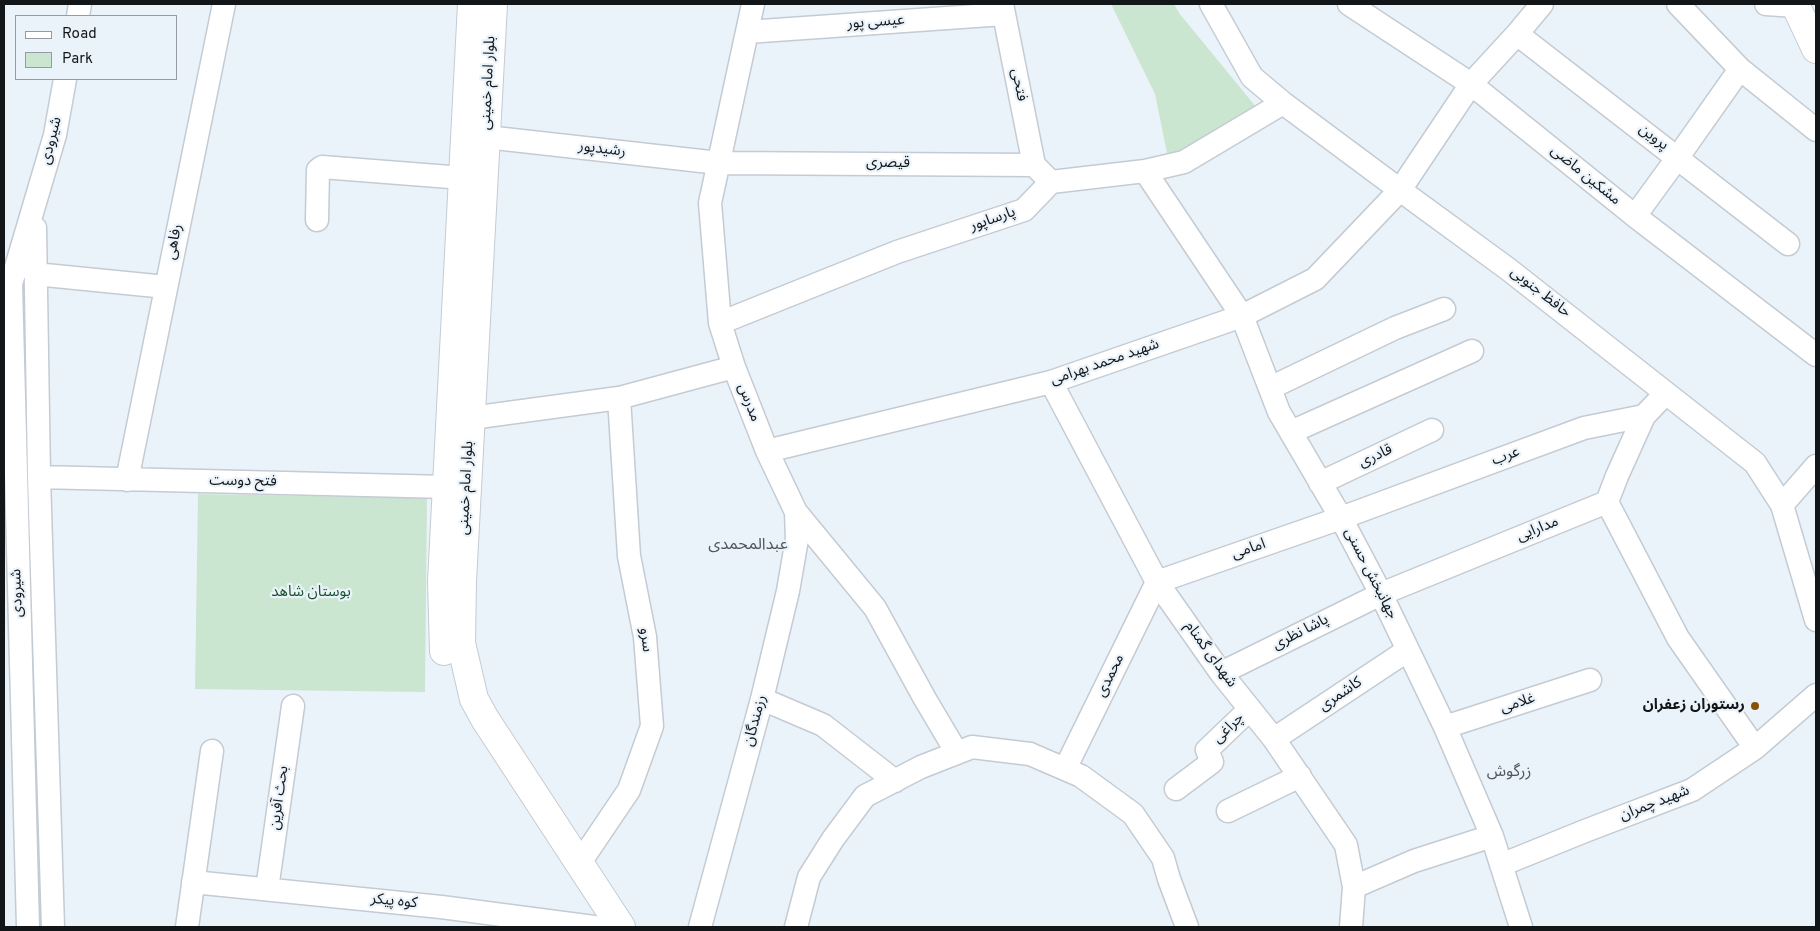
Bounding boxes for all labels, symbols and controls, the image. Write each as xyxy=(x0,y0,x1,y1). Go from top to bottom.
street label: عیسی پور xyxy=(847,12,905,34)
legend xyxy=(15,15,178,80)
text: Road xyxy=(62,25,97,44)
street label: بلوار امام خمینی xyxy=(478,36,500,130)
text: Park xyxy=(62,50,93,69)
street label: فتحی xyxy=(1006,67,1030,103)
street label: شیرودی xyxy=(37,115,67,167)
street label: پروین xyxy=(1635,121,1671,155)
street label: رشیدپور xyxy=(577,138,627,162)
street label: مشکین ماضی xyxy=(1546,142,1624,210)
street label: قیصری xyxy=(866,155,910,173)
street label: پارساپور xyxy=(968,204,1018,236)
street label: رفاهی xyxy=(163,223,187,261)
street label: حافظ جنوبی xyxy=(1506,264,1574,322)
street label: شهید محمد بهرامی xyxy=(1048,336,1162,390)
street label: مدرس xyxy=(733,382,763,424)
street label: بلوار امام خمینی xyxy=(456,441,478,535)
street label: قادری xyxy=(1356,441,1396,473)
street label: عرب xyxy=(1490,444,1522,470)
street label: فتح دوست xyxy=(209,472,277,492)
street label: مدارایی xyxy=(1514,513,1562,547)
street label: جهانبخش حسنی xyxy=(1339,525,1401,623)
district label: عبدالمحمدی xyxy=(708,536,788,556)
street label: امامی xyxy=(1230,536,1268,564)
street label: شیرودی xyxy=(8,568,28,618)
park label: بوستان شاهد xyxy=(271,584,351,602)
street label: پاشا نظری xyxy=(1270,611,1332,655)
street label: شهدای گمنام xyxy=(1180,618,1240,692)
street label: سرو xyxy=(635,627,655,653)
street label: محمدی xyxy=(1093,652,1129,700)
street label: کاشمری xyxy=(1316,674,1366,716)
street label: غلامی xyxy=(1498,690,1538,718)
street label: رزمندگان xyxy=(741,693,771,749)
place label: رستوران زعفران xyxy=(1643,697,1745,715)
marker: رستوران زعفران xyxy=(1749,700,1761,712)
street label: چراغی xyxy=(1210,710,1248,748)
district label: زرگوش xyxy=(1487,763,1531,783)
street label: بحث آفرین xyxy=(267,765,293,831)
street label: شهید چمران xyxy=(1618,782,1692,826)
street label: کوه پیکر xyxy=(370,891,418,913)

